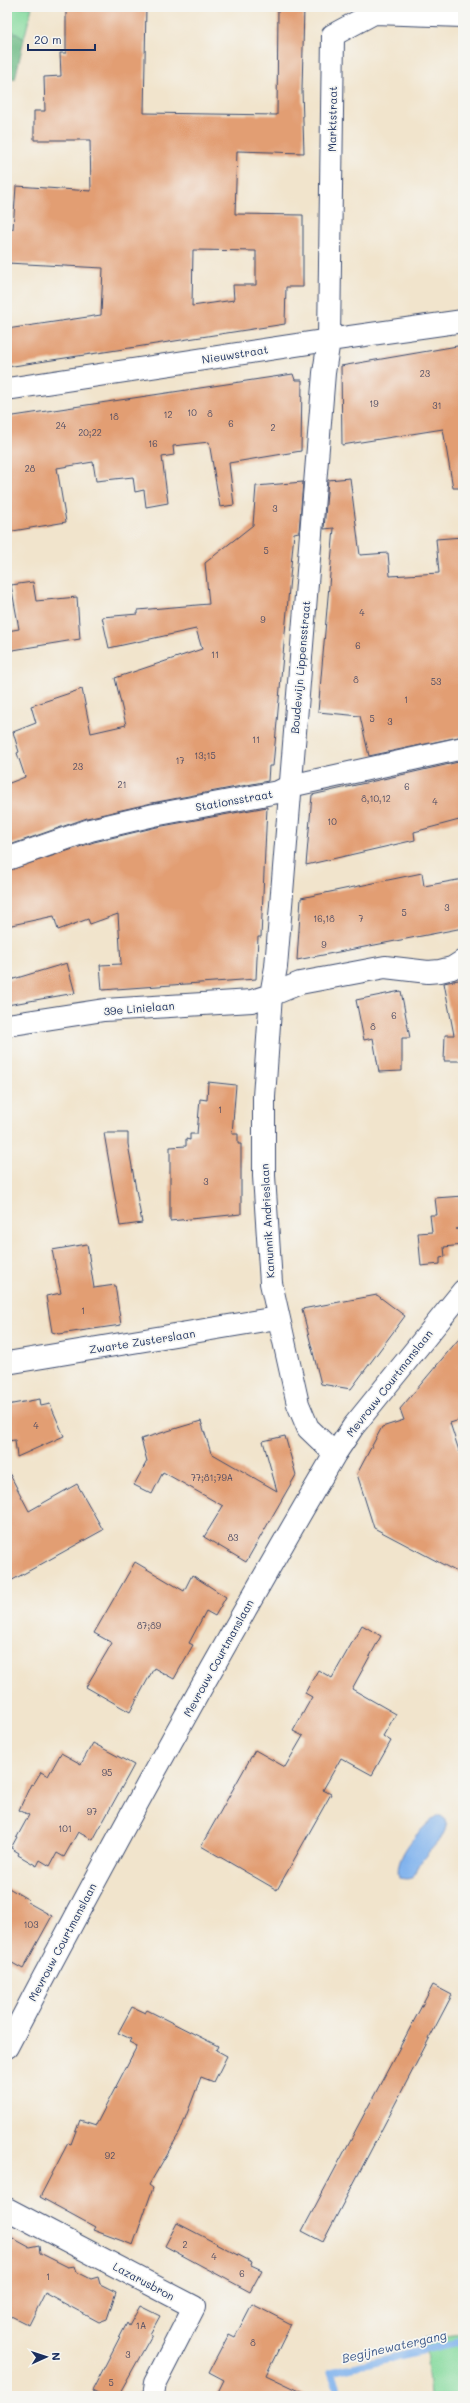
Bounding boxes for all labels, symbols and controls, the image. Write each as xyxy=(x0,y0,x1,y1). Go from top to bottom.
scale bar xyxy=(28,26,95,52)
text: 20 m xyxy=(34,31,62,47)
street label: Marktstraat xyxy=(324,86,340,152)
street label: Nieuwstraat xyxy=(201,341,269,367)
house number: 23 xyxy=(420,368,430,379)
house number: 19 xyxy=(369,398,379,409)
house number: 31 xyxy=(432,400,442,411)
house number: 10 xyxy=(187,407,197,418)
house number: 8 xyxy=(207,408,213,419)
house number: 12 xyxy=(163,409,173,420)
house number: 18 xyxy=(109,411,119,422)
house number: 6 xyxy=(228,418,234,429)
house number: 24 xyxy=(56,420,67,431)
house number: 2 xyxy=(270,422,276,433)
house number: 20;22 xyxy=(78,427,102,438)
house number: 16 xyxy=(148,438,158,449)
house number: 28 xyxy=(25,463,36,474)
house number: 3 xyxy=(272,503,278,514)
house number: 5 xyxy=(263,545,269,556)
street label: Boudewijn Lippensstraat xyxy=(287,600,313,734)
house number: 4 xyxy=(359,607,365,618)
house number: 9 xyxy=(260,614,266,625)
house number: 6 xyxy=(355,640,361,651)
house number: 11 xyxy=(211,649,219,660)
house number: 8 xyxy=(353,674,359,685)
house number: 53 xyxy=(431,676,441,687)
house number: 1 xyxy=(404,694,408,705)
house number: 5 xyxy=(369,713,375,724)
house number: 3 xyxy=(387,716,393,727)
house number: 11 xyxy=(252,734,260,745)
house number: 13;15 xyxy=(194,750,216,761)
house number: 17 xyxy=(175,755,185,766)
house number: 23 xyxy=(73,761,83,772)
house number: 21 xyxy=(117,779,127,790)
house number: 6 xyxy=(404,781,410,792)
street label: Stationsstraat xyxy=(194,786,274,814)
house number: 8,10,12 xyxy=(361,793,391,804)
house number: 4 xyxy=(432,796,438,807)
house number: 10 xyxy=(327,816,337,827)
house number: 3 xyxy=(444,902,450,913)
house number: 5 xyxy=(401,907,407,918)
house number: 16,18 xyxy=(313,913,335,924)
house number: 7 xyxy=(358,913,364,924)
house number: 9 xyxy=(321,939,327,950)
street label: 39e Linielaan xyxy=(103,997,175,1019)
house number: 6 xyxy=(391,1010,397,1021)
house number: 8 xyxy=(370,1021,376,1032)
house number: 1 xyxy=(218,1104,222,1115)
street label: Kanunnik Andrieslaan xyxy=(257,1163,277,1279)
house number: 3 xyxy=(203,1176,209,1187)
house number: 1 xyxy=(81,1305,85,1316)
street label: Zwarte Zusterslaan xyxy=(88,1325,196,1357)
street label: Mevrouw Courtmanslaan xyxy=(342,1326,436,1440)
house number: 4 xyxy=(33,1420,39,1431)
house number: 77;81;79A xyxy=(191,1472,233,1483)
house number: 83 xyxy=(228,1532,238,1543)
street label: Mevrouw Courtmanslaan xyxy=(179,1597,257,1719)
house number: 87;89 xyxy=(137,1620,162,1631)
house number: 95 xyxy=(102,1767,112,1778)
house number: 97 xyxy=(87,1806,97,1817)
house number: 101 xyxy=(58,1823,72,1834)
street label: Mevrouw Courtmanslaan xyxy=(24,1880,100,2004)
house number: 103 xyxy=(24,1919,38,1930)
house number: 92 xyxy=(105,2150,115,2161)
house number: 2 xyxy=(182,2239,188,2250)
house number: 4 xyxy=(211,2251,217,2262)
street label: Lazarusbron xyxy=(111,2259,177,2303)
house number: 6 xyxy=(239,2268,245,2279)
house number: 1 xyxy=(46,2271,50,2282)
house number: 1A xyxy=(136,2320,146,2331)
water label: Begijnewatergang xyxy=(340,2326,448,2366)
north arrow xyxy=(26,2337,66,2377)
house number: 8 xyxy=(250,2337,256,2348)
house number: 3 xyxy=(125,2349,131,2360)
text: N xyxy=(49,2352,64,2361)
house number: 5 xyxy=(108,2377,114,2388)

